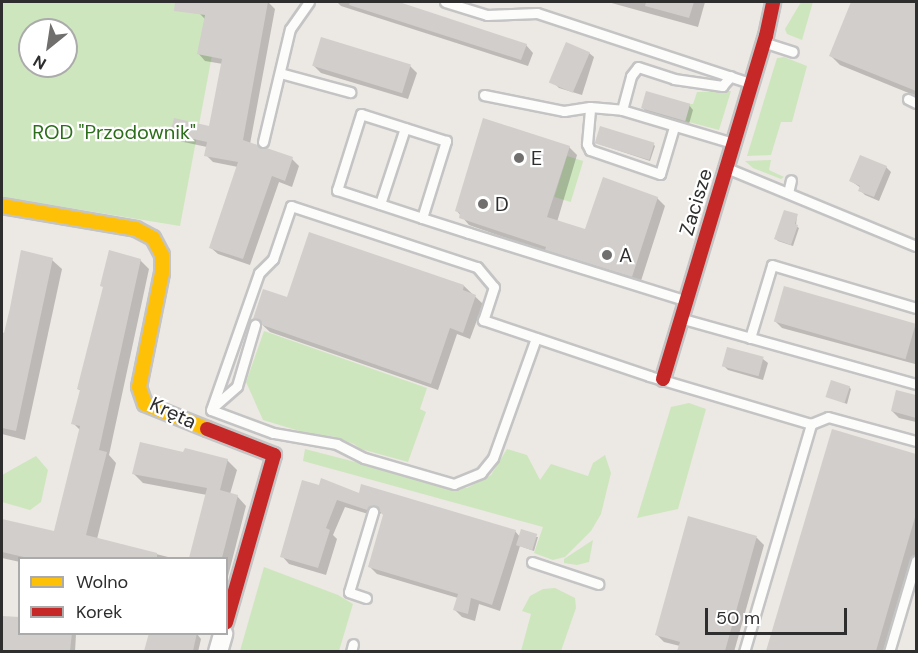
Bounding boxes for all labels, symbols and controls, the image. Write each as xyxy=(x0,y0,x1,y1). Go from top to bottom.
north arrow xyxy=(18,18,78,78)
text: N xyxy=(29,50,50,74)
park label: ROD "Przodownik" xyxy=(32,120,196,144)
place label: E xyxy=(531,146,542,170)
marker: E xyxy=(512,151,526,165)
street label: Zacisze xyxy=(675,166,717,238)
place label: D xyxy=(495,192,509,216)
marker: D xyxy=(476,197,490,211)
place label: A xyxy=(619,243,632,267)
marker: A xyxy=(600,248,614,262)
street label: Kręta xyxy=(146,392,200,434)
legend xyxy=(18,557,228,635)
text: Wolno xyxy=(76,570,128,594)
scale bar xyxy=(708,596,850,634)
text: Korek xyxy=(76,600,122,624)
text: 50 m xyxy=(716,606,760,630)

